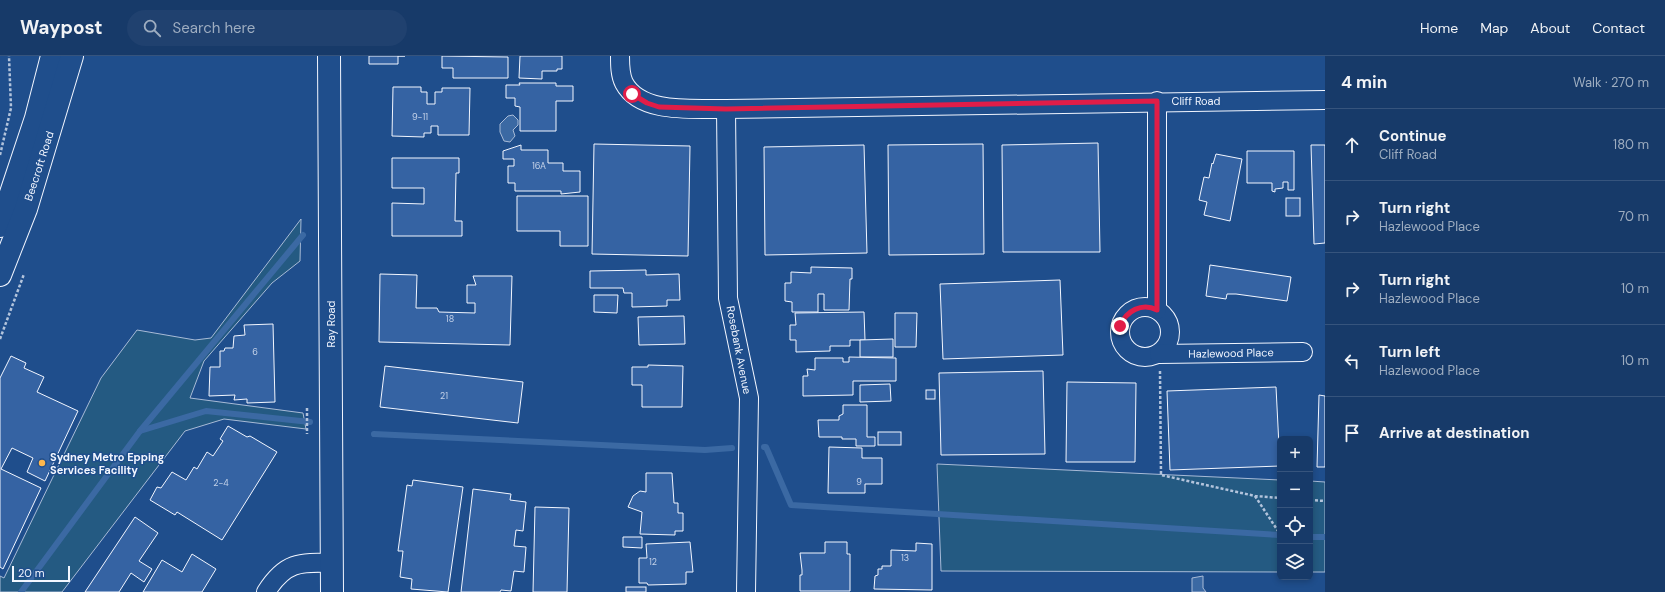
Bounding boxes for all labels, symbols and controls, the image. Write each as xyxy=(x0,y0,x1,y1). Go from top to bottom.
search box xyxy=(127,10,407,46)
text: Waypost xyxy=(20,15,103,40)
icon: search xyxy=(141,17,163,39)
text: Search here xyxy=(173,18,255,38)
text: Home xyxy=(1420,19,1458,37)
text: Map xyxy=(1480,19,1508,37)
text: About xyxy=(1530,19,1570,37)
text: Contact xyxy=(1592,19,1645,37)
text: 4 min xyxy=(1341,71,1387,93)
text: Walk · 270 m xyxy=(1573,74,1649,91)
route start xyxy=(623,85,641,103)
street label: Cliff Road xyxy=(1172,94,1221,108)
house number: 9-11 xyxy=(412,111,428,123)
text: Continue xyxy=(1379,126,1447,146)
street label: Beecroft Road xyxy=(21,129,57,203)
icon: ahead xyxy=(1341,134,1363,156)
text: 180 m xyxy=(1613,136,1649,153)
text: Cliff Road xyxy=(1379,146,1437,163)
house number: 16A xyxy=(532,160,546,172)
text: Turn right xyxy=(1379,198,1450,218)
icon: right xyxy=(1341,206,1363,228)
text: 70 m xyxy=(1618,208,1649,225)
text: Hazlewood Place xyxy=(1379,218,1480,235)
text: Turn right xyxy=(1379,270,1450,290)
icon: right xyxy=(1341,278,1363,300)
text: 10 m xyxy=(1621,280,1649,297)
text: Hazlewood Place xyxy=(1379,290,1480,307)
street label: Ray Road xyxy=(324,300,338,347)
street label: Rosebank Avenue xyxy=(724,305,754,395)
house number: 18 xyxy=(446,313,454,325)
route end xyxy=(1111,317,1129,335)
text: Turn left xyxy=(1379,342,1440,362)
street label: Hazlewood Place xyxy=(1188,345,1274,361)
house number: 6 xyxy=(252,346,258,358)
icon: left xyxy=(1341,350,1363,372)
text: 10 m xyxy=(1621,352,1649,369)
text: Hazlewood Place xyxy=(1379,362,1480,379)
house number: 21 xyxy=(440,390,448,402)
icon: arrive xyxy=(1341,422,1363,444)
text: Arrive at destination xyxy=(1379,423,1530,443)
map controls xyxy=(1277,436,1313,580)
button: + xyxy=(1277,436,1313,472)
place label: Sydney Metro Epping Services Facility xyxy=(50,450,165,477)
marker: Sydney Metro Epping Services Facility xyxy=(37,458,47,468)
button: − xyxy=(1277,472,1313,508)
house number: 9 xyxy=(856,476,862,488)
house number: 2-4 xyxy=(213,477,229,489)
button: locate xyxy=(1277,508,1313,544)
button: layers xyxy=(1277,544,1313,580)
house number: 13 xyxy=(901,552,909,564)
house number: 12 xyxy=(649,556,657,568)
scale bar xyxy=(12,564,70,583)
text: 20 m xyxy=(18,566,44,580)

